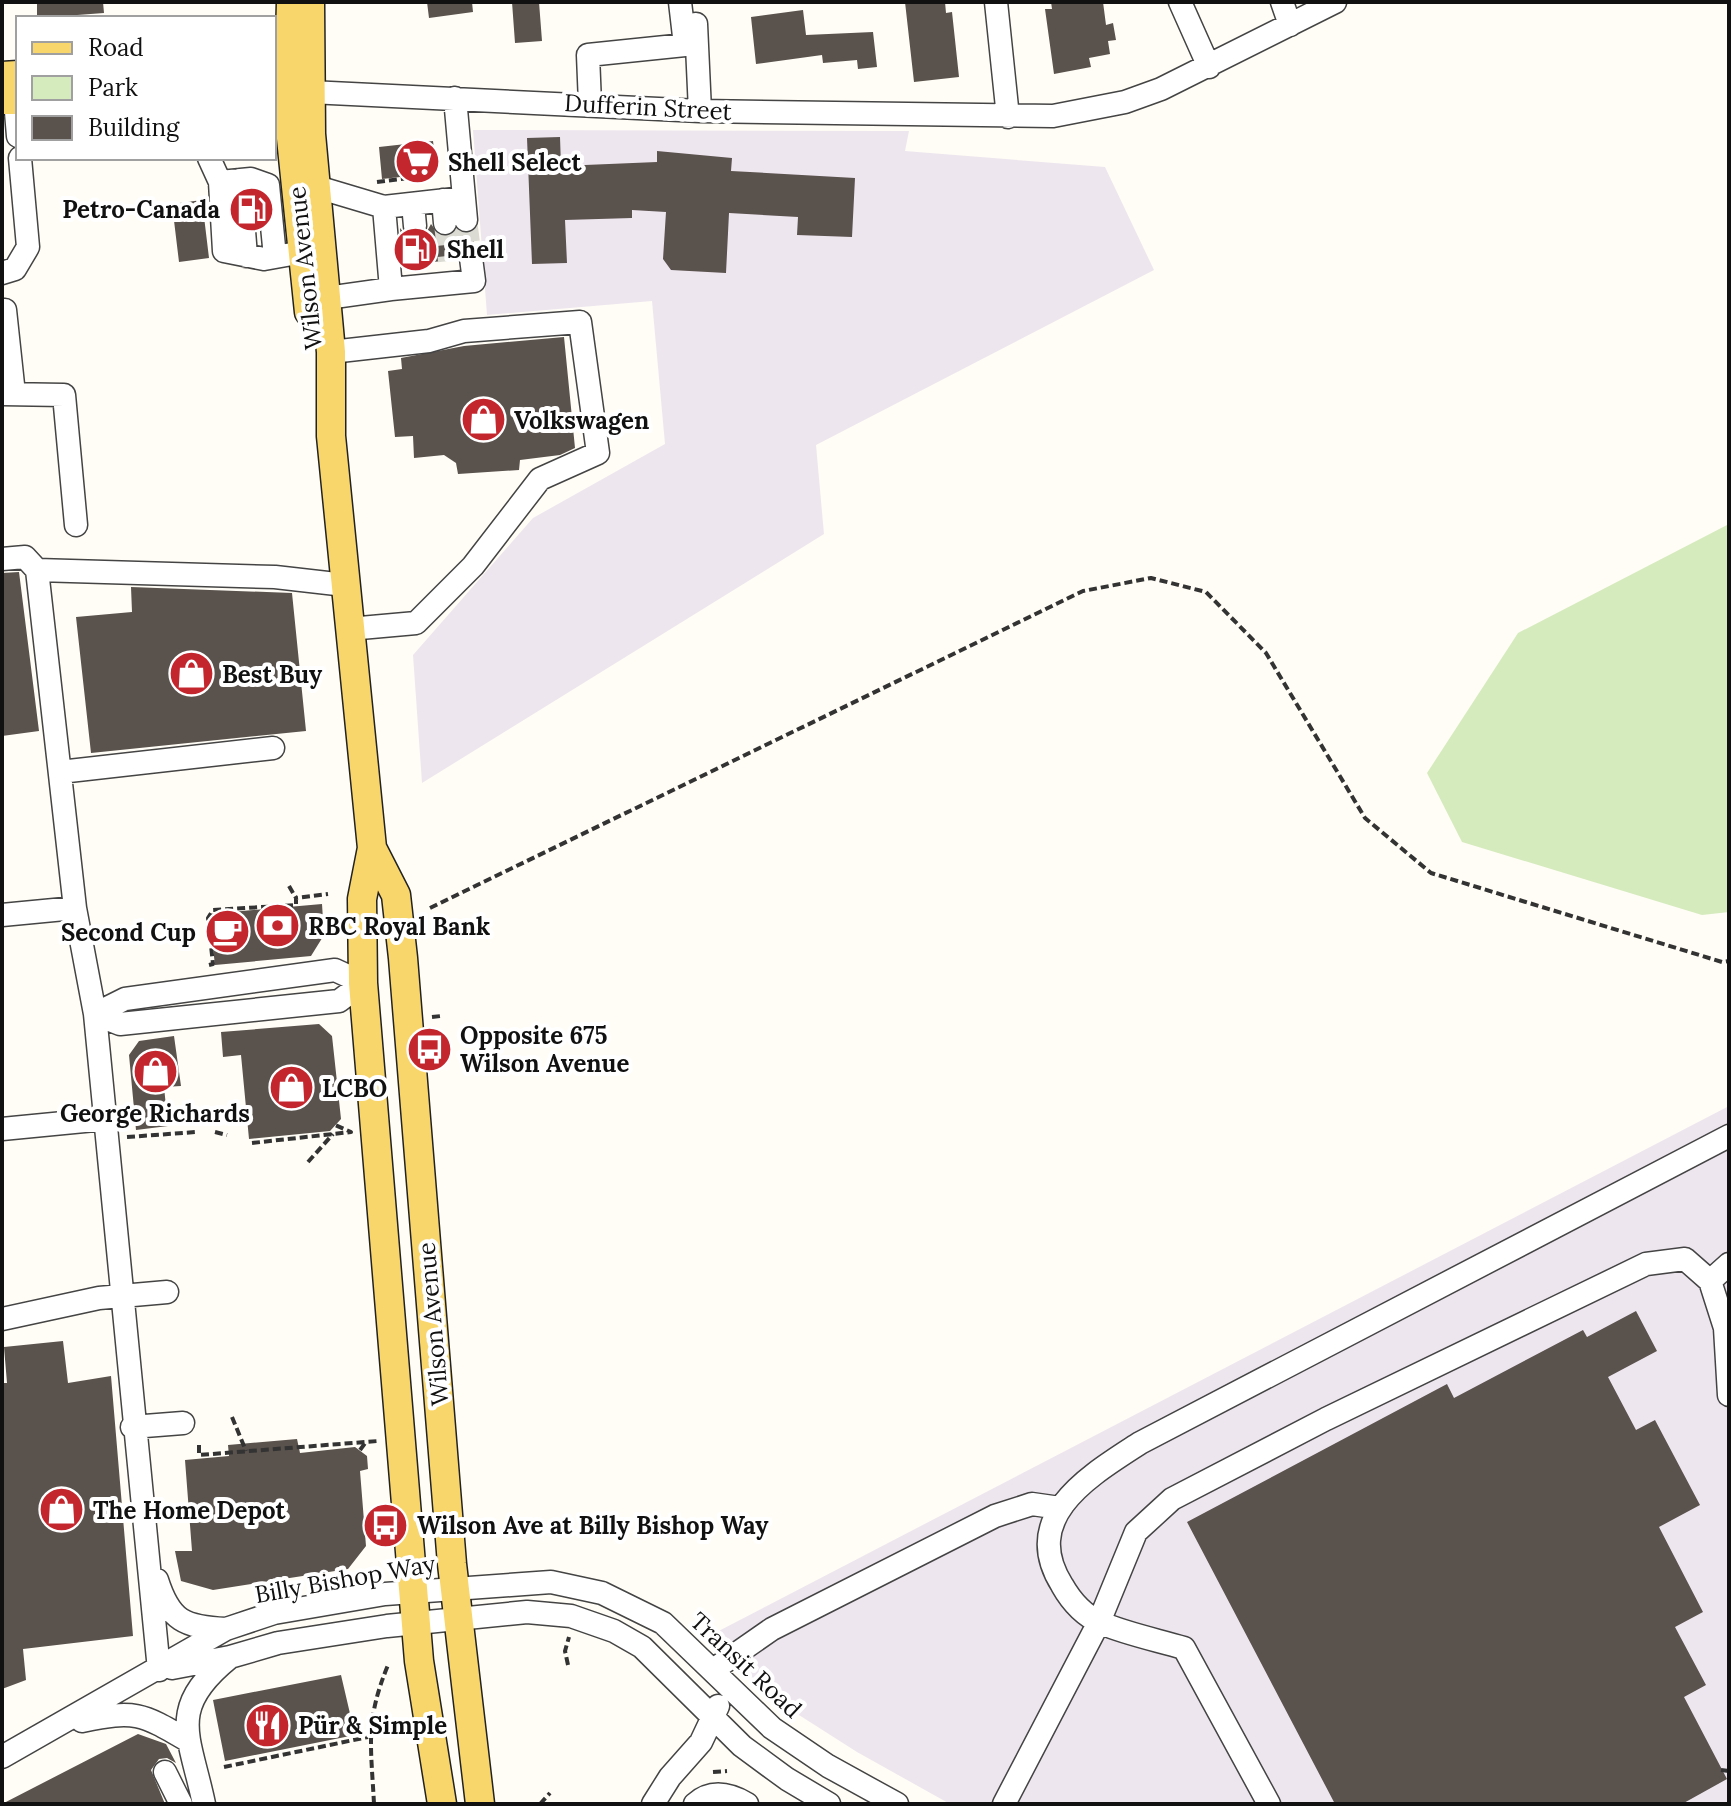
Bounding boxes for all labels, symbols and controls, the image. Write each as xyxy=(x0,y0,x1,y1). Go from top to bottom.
legend xyxy=(16,16,276,160)
text: Road xyxy=(88,32,144,63)
text: Park xyxy=(88,72,138,103)
street label: Dufferin Street xyxy=(563,87,733,127)
text: Building xyxy=(88,112,180,143)
supermarket icon: Shell Select xyxy=(393,138,441,186)
place label: Shell Select xyxy=(448,147,582,178)
fuel station icon: Petro-Canada xyxy=(227,185,275,233)
street label: Wilson Avenue xyxy=(281,185,329,351)
place label: Petro-Canada xyxy=(62,194,220,225)
fuel station icon: Shell xyxy=(392,225,440,273)
place label: Shell xyxy=(447,234,504,265)
shop icon: Volkswagen xyxy=(459,396,507,444)
place label: Volkswagen xyxy=(514,405,649,436)
shop icon: Best Buy xyxy=(167,650,215,698)
place label: Best Buy xyxy=(222,659,323,690)
bank icon: RBC Royal Bank xyxy=(253,902,301,950)
cafe icon: Second Cup xyxy=(203,908,251,956)
place label: RBC Royal Bank xyxy=(308,911,490,942)
place label: Second Cup xyxy=(61,917,196,948)
place label: Opposite 675 Wilson Avenue xyxy=(460,1020,629,1079)
bus stop icon: Opposite 675 Wilson Avenue xyxy=(405,1025,453,1073)
shop icon: George Richards xyxy=(131,1047,179,1095)
shop icon: LCBO xyxy=(267,1064,315,1112)
place label: LCBO xyxy=(322,1073,387,1104)
place label: George Richards xyxy=(60,1098,250,1129)
street label: Wilson Avenue xyxy=(410,1241,456,1407)
shop icon: The Home Depot xyxy=(38,1486,86,1534)
place label: The Home Depot xyxy=(93,1495,286,1526)
bus stop icon: Wilson Ave at Billy Bishop Way xyxy=(362,1501,410,1549)
place label: Wilson Ave at Billy Bishop Way xyxy=(417,1510,769,1541)
street label: Billy Bishop Way xyxy=(252,1548,438,1610)
street label: Transit Road xyxy=(684,1605,808,1725)
restaurant icon: Pür & Simple xyxy=(243,1701,291,1749)
place label: Pür & Simple xyxy=(298,1710,447,1741)

